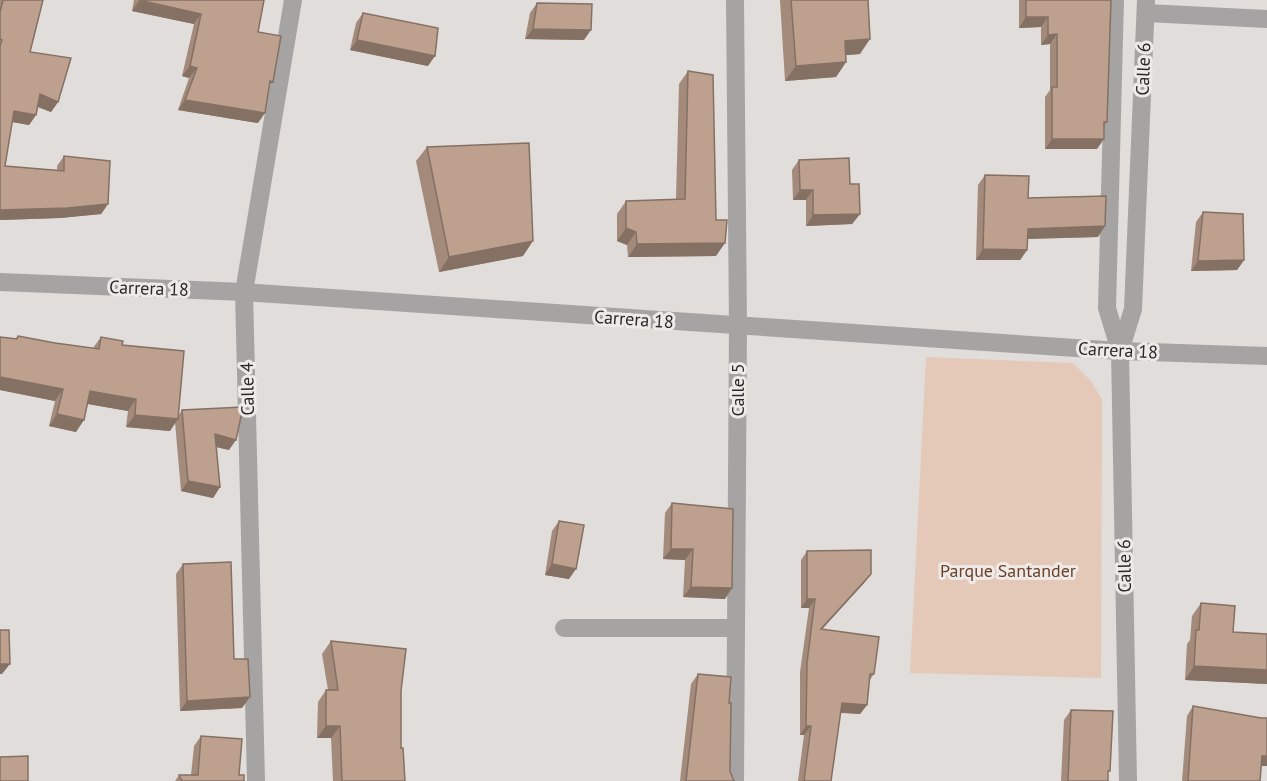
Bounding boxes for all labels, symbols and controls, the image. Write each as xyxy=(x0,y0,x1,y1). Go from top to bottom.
street label: Calle 6 xyxy=(1131,42,1155,96)
street label: Carrera 18 xyxy=(109,275,189,301)
street label: Carrera 18 xyxy=(593,305,675,333)
street label: Carrera 18 xyxy=(1078,336,1158,364)
street label: Calle 4 xyxy=(235,362,259,416)
street label: Calle 5 xyxy=(726,363,749,417)
street label: Calle 6 xyxy=(1112,539,1136,593)
park label: Parque Santander xyxy=(940,559,1076,582)

